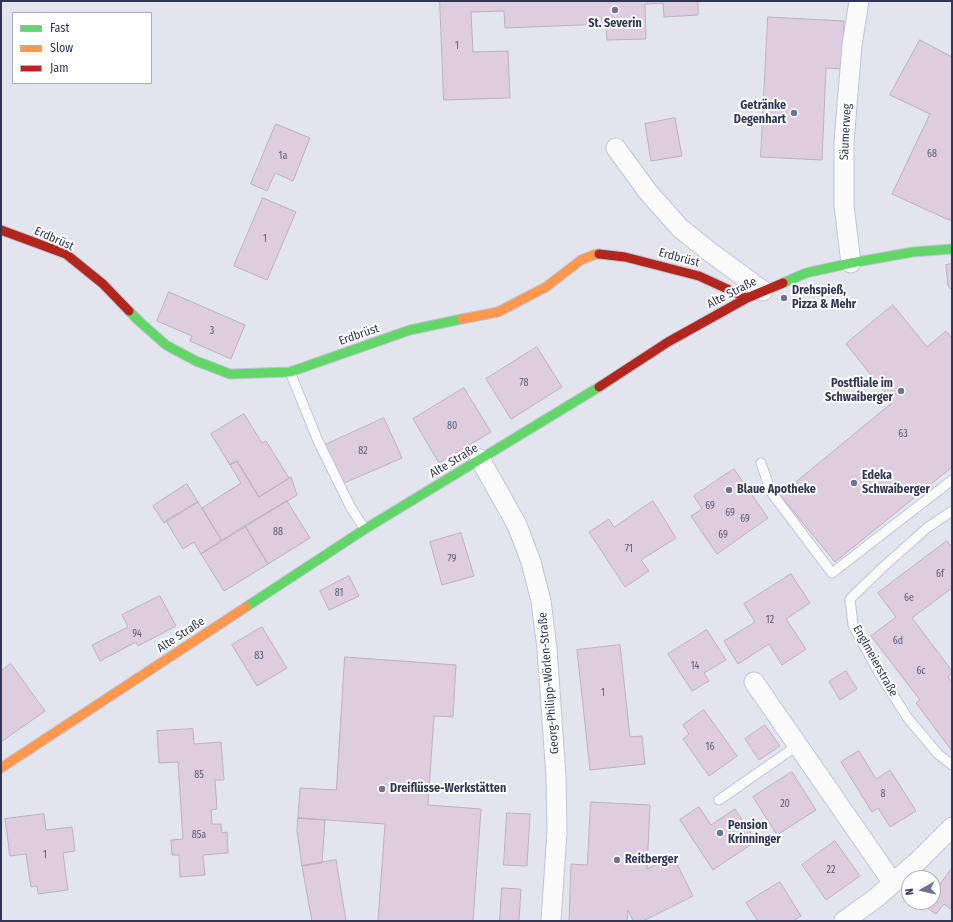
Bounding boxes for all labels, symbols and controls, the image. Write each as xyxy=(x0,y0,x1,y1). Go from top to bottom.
marker: St. Severin xyxy=(610,5,620,15)
legend xyxy=(12,12,152,84)
place label: St. Severin xyxy=(588,17,642,31)
text: Fast xyxy=(50,21,69,35)
house number: 1 xyxy=(455,40,459,52)
text: Slow xyxy=(50,41,73,55)
text: Jam xyxy=(50,61,68,75)
place label: Getränke Degenhart xyxy=(734,99,786,127)
street label: Säumerweg xyxy=(837,103,855,161)
marker: Getränke Degenhart xyxy=(789,108,799,118)
house number: 68 xyxy=(927,148,937,160)
house number: 1a xyxy=(279,150,287,162)
street label: Erdbrüst xyxy=(32,224,76,254)
house number: 1 xyxy=(263,233,267,245)
street label: Erdbrüst xyxy=(657,246,701,270)
street label: Alte Straße xyxy=(705,274,759,312)
place label: Drehspieß, Pizza & Mehr xyxy=(792,284,856,312)
marker: Drehspieß, Pizza & Mehr xyxy=(779,293,789,303)
street label: Erdbrüst xyxy=(337,321,381,349)
house number: 3 xyxy=(210,325,214,337)
house number: 78 xyxy=(520,377,528,389)
place label: Postfliale im Schwaiberger xyxy=(825,377,893,405)
marker: Postfliale im Schwaiberger xyxy=(896,386,906,396)
house number: 80 xyxy=(447,420,457,432)
house number: 63 xyxy=(898,428,908,440)
street label: Alte Straße xyxy=(427,441,481,481)
house number: 82 xyxy=(358,445,368,457)
place label: Edeka Schwaiberger xyxy=(862,469,930,497)
marker: Edeka Schwaiberger xyxy=(849,478,859,488)
place label: Blaue Apotheke xyxy=(737,483,816,497)
marker: Blaue Apotheke xyxy=(724,485,734,495)
house number: 69 xyxy=(705,500,715,512)
house number: 69 xyxy=(725,507,735,519)
house number: 69 xyxy=(740,513,750,525)
house number: 88 xyxy=(273,526,283,538)
house number: 69 xyxy=(718,529,728,541)
house number: 71 xyxy=(625,543,633,555)
house number: 79 xyxy=(448,553,456,565)
house number: 6f xyxy=(936,568,944,580)
house number: 81 xyxy=(335,587,343,599)
house number: 6e xyxy=(904,592,914,604)
street label: Georg-Philipp-Wörlen-Straße xyxy=(536,611,562,755)
street label: Alte Straße xyxy=(154,614,208,656)
house number: 12 xyxy=(766,614,774,626)
street label: Englmeierstraße xyxy=(849,623,901,699)
house number: 94 xyxy=(132,628,142,640)
house number: 6d xyxy=(893,635,903,647)
house number: 83 xyxy=(254,650,264,662)
house number: 14 xyxy=(691,660,699,672)
house number: 6c xyxy=(916,665,926,677)
house number: 1 xyxy=(601,687,605,699)
house number: 16 xyxy=(706,741,714,753)
house number: 85 xyxy=(194,769,204,781)
place label: Dreiflüsse-Werkstätten xyxy=(390,782,506,796)
marker: Dreiflüsse-Werkstätten xyxy=(377,784,387,794)
house number: 8 xyxy=(881,788,885,800)
house number: 20 xyxy=(780,798,790,810)
place label: Pension Krinninger xyxy=(728,819,781,847)
marker: Pension Krinninger xyxy=(715,828,725,838)
house number: 85a xyxy=(192,829,206,841)
house number: 1 xyxy=(43,849,47,861)
place label: Reitberger xyxy=(625,853,678,867)
marker: Reitberger xyxy=(612,855,622,865)
house number: 22 xyxy=(827,864,835,876)
north arrow xyxy=(901,870,941,910)
text: N xyxy=(903,887,917,896)

